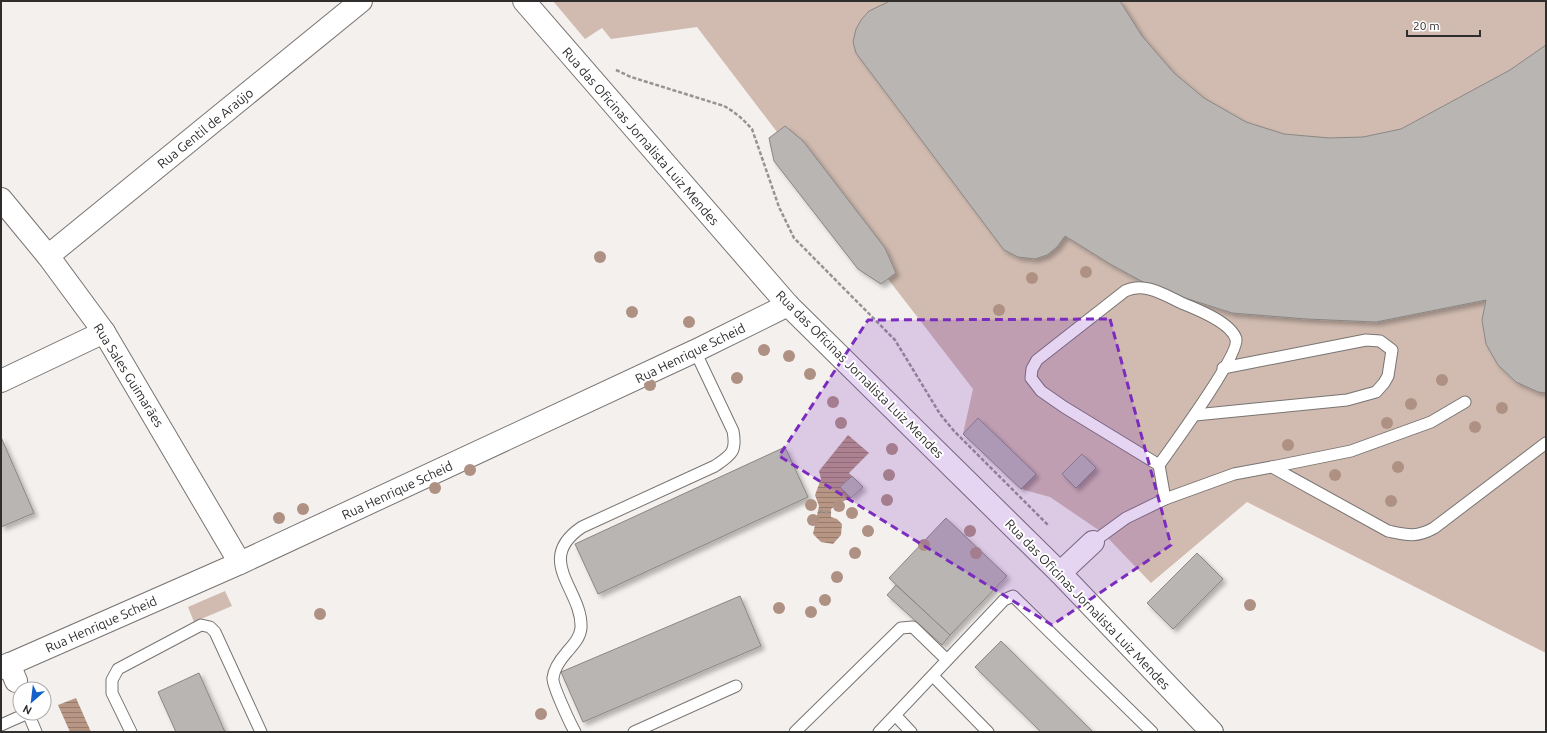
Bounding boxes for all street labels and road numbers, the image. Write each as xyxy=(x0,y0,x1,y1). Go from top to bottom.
street label: Rua das Oficinas Jornalista Luiz Mendes xyxy=(560,44,722,228)
street label: Rua Gentil de Araújo xyxy=(154,85,256,171)
street label: Rua das Oficinas Jornalista Luiz Mendes xyxy=(773,287,947,461)
street label: Rua Henrique Scheid xyxy=(633,320,747,386)
street label: Rua Sales Guimarães xyxy=(91,321,167,430)
street label: Rua Henrique Scheid xyxy=(340,458,454,522)
street label: Rua das Oficinas Jornalista Luiz Mendes xyxy=(1003,516,1173,692)
street label: Rua Henrique Scheid xyxy=(43,593,159,655)

